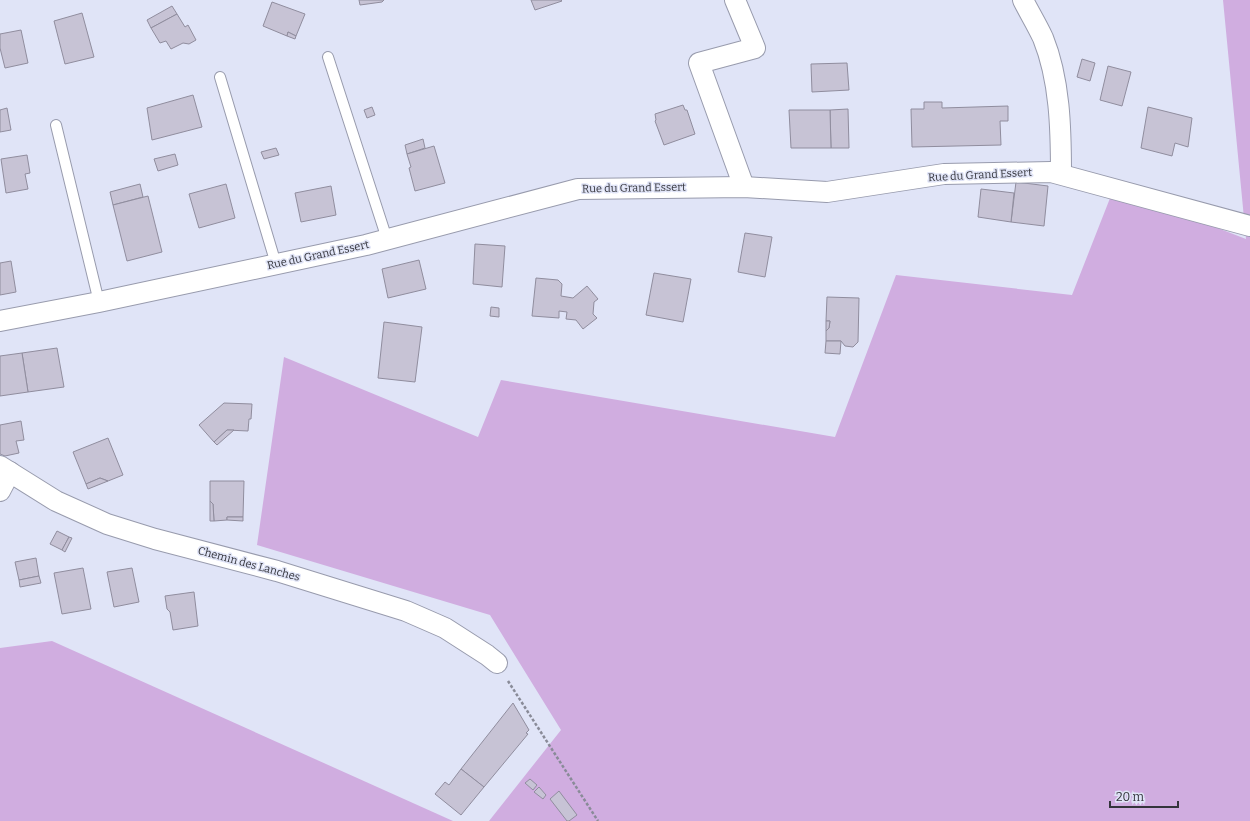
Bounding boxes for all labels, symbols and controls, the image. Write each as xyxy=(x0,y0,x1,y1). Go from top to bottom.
street label: Rue du Grand Essert xyxy=(928,166,1032,184)
street label: Rue du Grand Essert xyxy=(582,181,686,195)
street label: Rue du Grand Essert xyxy=(266,238,370,272)
street label: Chemin des Lanches xyxy=(197,544,301,584)
scale bar xyxy=(1110,783,1178,809)
text: 20 m xyxy=(1116,790,1145,804)

